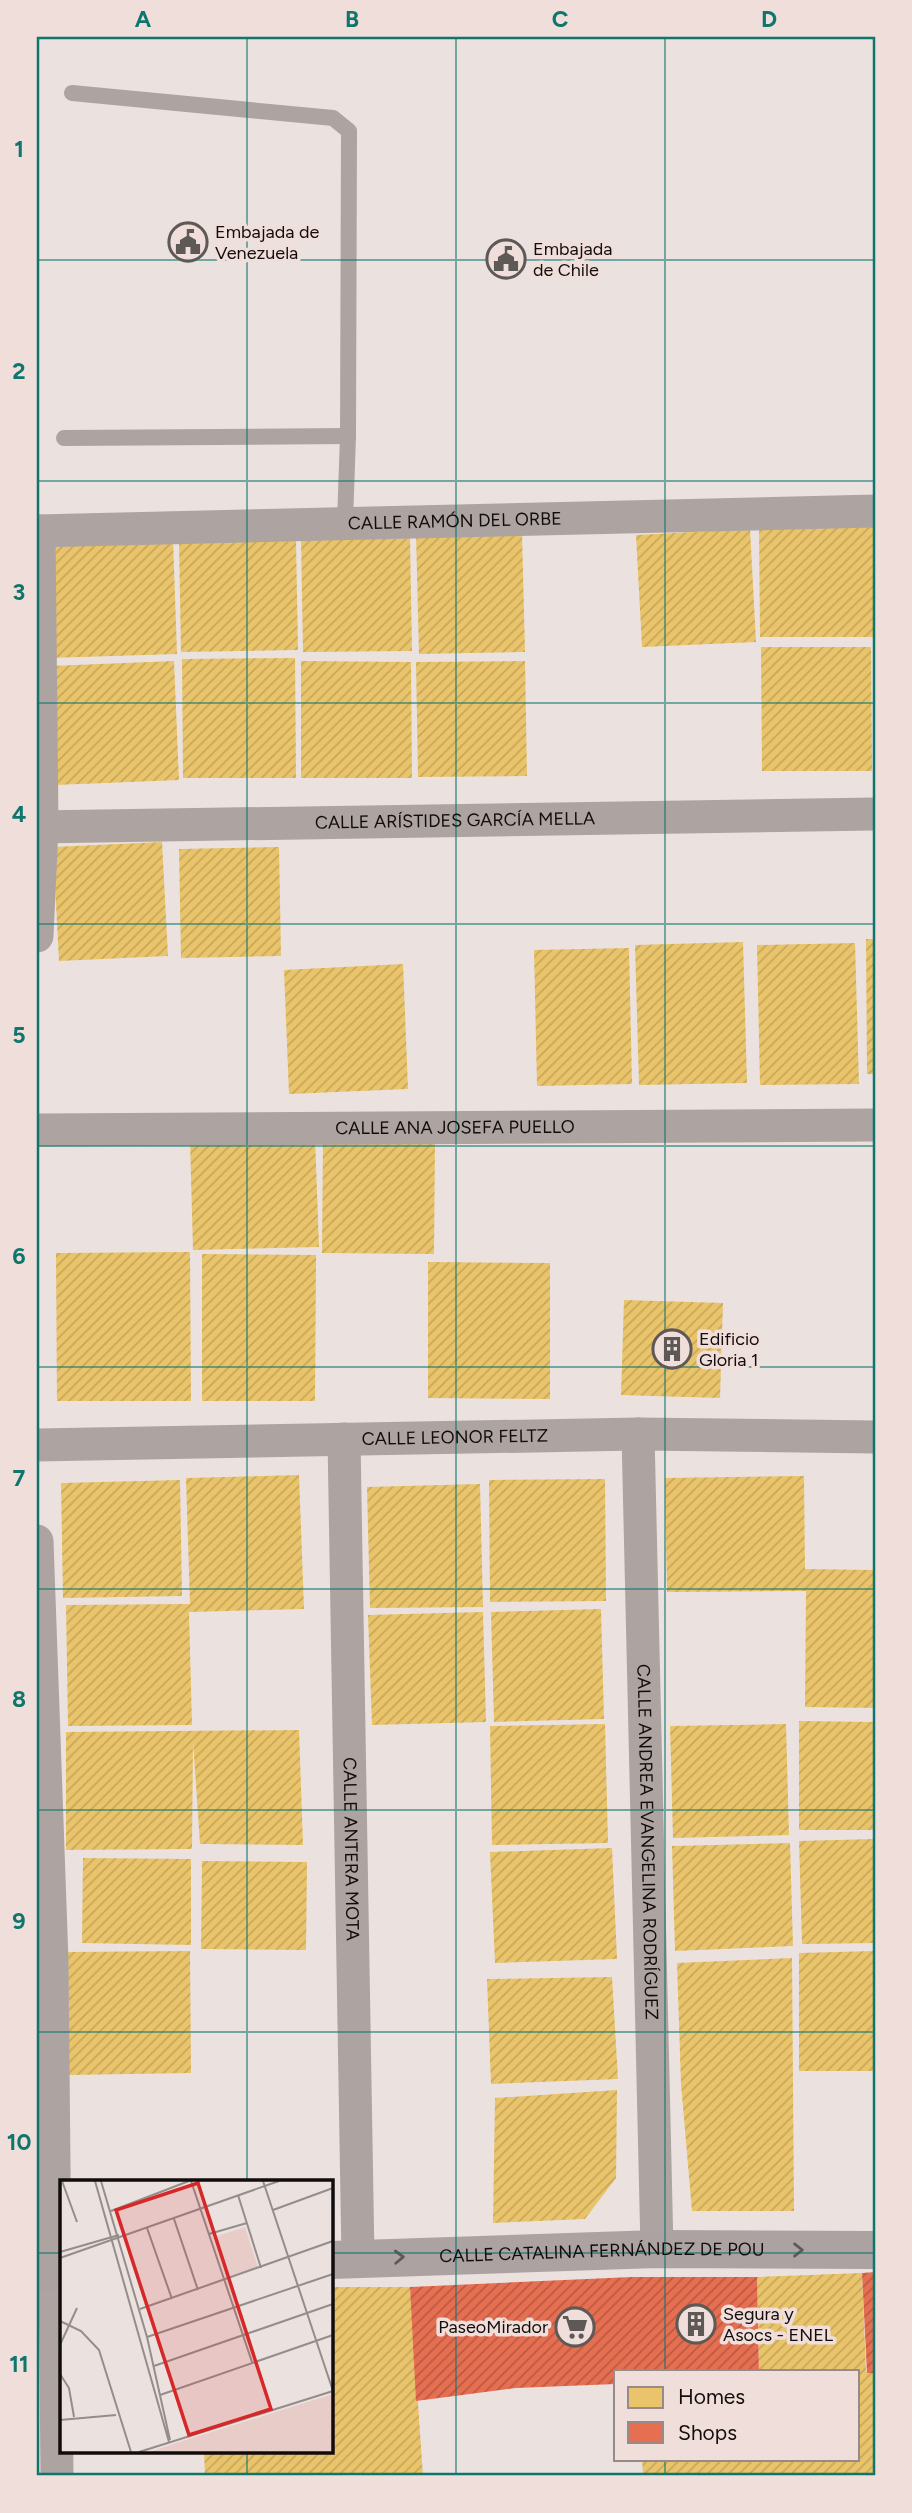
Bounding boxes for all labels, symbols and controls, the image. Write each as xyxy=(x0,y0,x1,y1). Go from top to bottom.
text: A xyxy=(135,5,152,33)
text: B xyxy=(345,5,359,33)
text: C xyxy=(552,5,569,33)
text: D xyxy=(761,5,777,33)
text: 1 xyxy=(14,135,24,163)
public building icon: Embajada de Venezuela xyxy=(167,221,209,263)
place label: Embajada de Venezuela xyxy=(215,221,319,264)
public building icon: Embajada de Chile xyxy=(485,238,527,280)
place label: Embajada de Chile xyxy=(533,238,612,281)
text: 2 xyxy=(12,357,26,385)
street label: CALLE RAMÓN DEL ORBE xyxy=(348,507,562,535)
text: 3 xyxy=(13,578,25,606)
text: 4 xyxy=(12,800,26,828)
street label: CALLE ARÍSTIDES GARCÍA MELLA xyxy=(315,807,595,834)
text: 5 xyxy=(12,1021,26,1049)
street label: CALLE ANA JOSEFA PUELLO xyxy=(335,1116,575,1139)
text: 6 xyxy=(12,1242,26,1270)
building icon: Edificio Gloria 1 xyxy=(651,1328,693,1370)
place label: Edificio Gloria 1 xyxy=(699,1328,760,1371)
street label: CALLE LEONOR FELTZ xyxy=(361,1425,548,1450)
text: 7 xyxy=(13,1464,26,1492)
street label: CALLE ANDREA EVANGELINA RODRÍGUEZ xyxy=(632,1664,663,2020)
text: 8 xyxy=(12,1685,26,1713)
street label: CALLE ANTERA MOTA xyxy=(338,1757,364,1941)
text: 9 xyxy=(12,1907,26,1935)
text: 10 xyxy=(7,2128,31,2156)
inset map xyxy=(60,2180,332,2454)
street label: CALLE CATALINA FERNÁNDEZ DE POU xyxy=(439,2238,764,2267)
one-way arrow xyxy=(793,2242,804,2258)
one-way arrow xyxy=(394,2249,405,2265)
building icon: Segura y Asocs - ENEL xyxy=(675,2303,717,2345)
place label: Segura y Asocs - ENEL xyxy=(723,2303,834,2346)
supermarket icon: PaseoMirador xyxy=(554,2306,596,2348)
place label: PaseoMirador xyxy=(438,2316,548,2338)
text: 11 xyxy=(9,2350,29,2378)
legend xyxy=(614,2370,860,2460)
text: Homes xyxy=(678,2384,745,2409)
text: Shops xyxy=(678,2420,737,2445)

